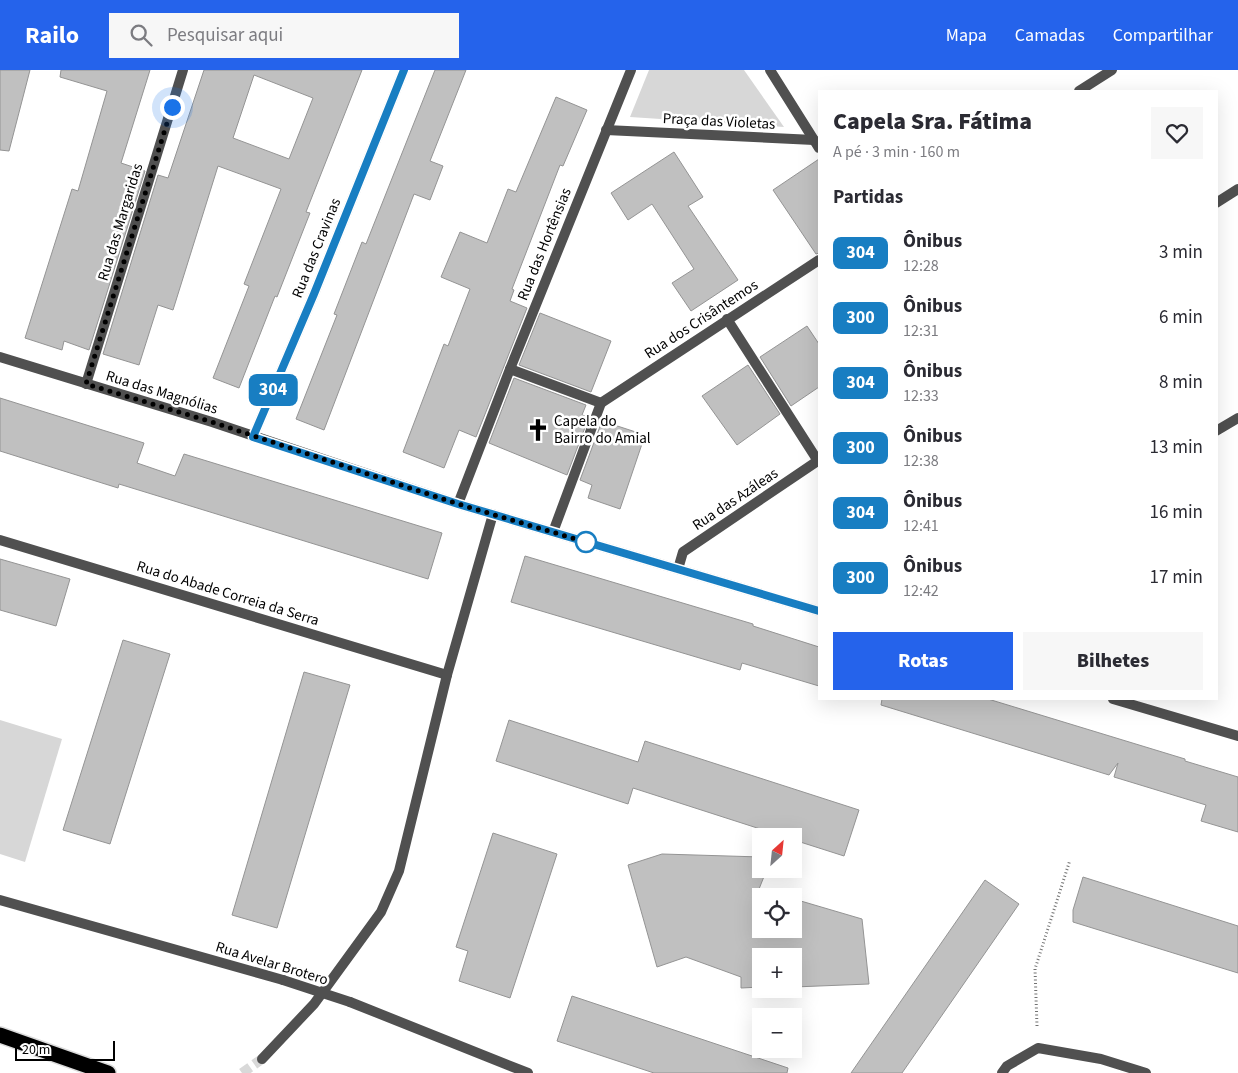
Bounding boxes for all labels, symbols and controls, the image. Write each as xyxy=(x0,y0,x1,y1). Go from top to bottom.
search box xyxy=(109,13,459,58)
text: Railo xyxy=(25,18,79,53)
icon: search xyxy=(127,21,155,49)
text: Pesquisar aqui xyxy=(167,22,283,49)
text: Mapa xyxy=(946,23,987,48)
text: Camadas xyxy=(1015,23,1085,48)
text: Compartilhar xyxy=(1113,23,1213,48)
your location xyxy=(160,95,185,120)
text: Capela Sra. Fátima xyxy=(833,104,1032,139)
button: heart xyxy=(1151,107,1203,159)
street label: Praça das Violetas xyxy=(662,108,776,135)
text: A pé · 3 min · 160 m xyxy=(833,141,960,163)
street label: Rua das Margaridas xyxy=(93,161,148,283)
text: Partidas xyxy=(833,184,903,211)
street label: Rua das Hortênsias xyxy=(512,185,577,304)
street label: Rua das Cravinas xyxy=(287,195,346,301)
text: Ônibus xyxy=(903,228,962,255)
text: 3 min xyxy=(1159,239,1203,266)
text: 304 xyxy=(846,240,875,265)
text: 12:28 xyxy=(903,255,939,277)
street label: Rua dos Crisântemos xyxy=(640,275,762,364)
text: Ônibus xyxy=(903,293,962,320)
text: 6 min xyxy=(1159,304,1203,331)
text: 300 xyxy=(846,305,875,330)
text: 12:31 xyxy=(903,320,939,342)
text: Ônibus xyxy=(903,358,962,385)
street label: Rua das Magnólias xyxy=(103,365,220,419)
text: 8 min xyxy=(1159,369,1203,396)
text: 304 xyxy=(846,370,875,395)
line badge: 304 xyxy=(244,374,302,406)
text: 304 xyxy=(259,377,287,402)
text: 12:33 xyxy=(903,385,939,407)
place label: Capela do Bairro do Amial xyxy=(554,411,651,449)
church icon: Capela do Bairro do Amial xyxy=(525,417,551,443)
text: Ônibus xyxy=(903,423,962,450)
text: 13 min xyxy=(1149,434,1203,461)
text: 300 xyxy=(846,435,875,460)
text: 12:38 xyxy=(903,450,939,472)
street label: Rua das Azáleas xyxy=(688,463,782,536)
text: Ônibus xyxy=(903,488,962,515)
text: 16 min xyxy=(1149,499,1203,526)
text: 304 xyxy=(846,500,875,525)
text: 12:41 xyxy=(903,515,939,537)
unlabelled marker xyxy=(575,531,597,553)
text: Ônibus xyxy=(903,553,962,580)
street label: Rua do Abade Correia da Serra xyxy=(134,556,322,631)
text: 17 min xyxy=(1149,564,1203,591)
text: 300 xyxy=(846,565,875,590)
text: 12:42 xyxy=(903,580,939,602)
button: Rotas xyxy=(833,632,1013,690)
button: Bilhetes xyxy=(1023,632,1203,690)
north arrow xyxy=(752,828,802,878)
map controls xyxy=(752,828,802,1058)
button: locate xyxy=(752,888,802,938)
street label: Rua Avelar Brotero xyxy=(213,936,331,991)
button: + xyxy=(752,948,802,998)
button: − xyxy=(752,1008,802,1058)
scale bar xyxy=(15,1038,115,1061)
text: 20 m xyxy=(22,1040,50,1060)

